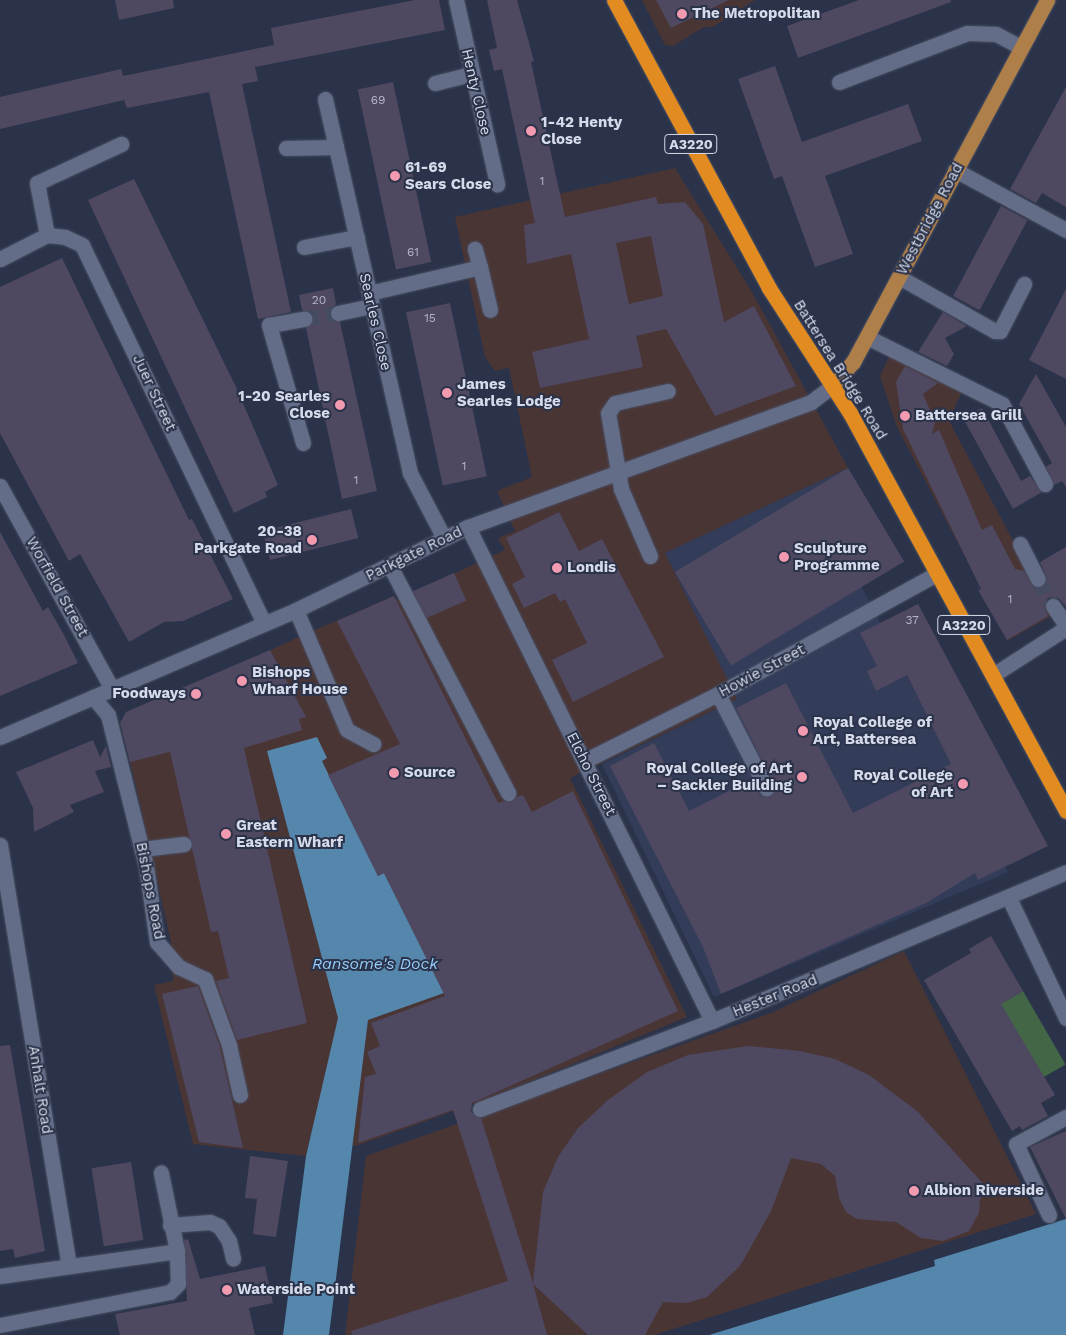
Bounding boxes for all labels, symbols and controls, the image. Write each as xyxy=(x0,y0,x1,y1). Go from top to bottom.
place label: The Metropolitan xyxy=(692,5,820,23)
marker: The Metropolitan xyxy=(676,8,688,20)
street label: Henty Close xyxy=(457,47,495,137)
house number: 69 xyxy=(371,94,385,108)
place label: 1-42 Henty Close xyxy=(541,113,622,148)
marker: 1-42 Henty Close xyxy=(525,125,537,137)
road number: A3220 xyxy=(664,132,718,156)
place label: 61-69 Sears Close xyxy=(405,158,491,193)
street label: Westbridge Road xyxy=(893,160,967,278)
marker: 61-69 Sears Close xyxy=(389,170,401,182)
house number: 1 xyxy=(540,175,544,189)
house number: 61 xyxy=(407,246,419,260)
street label: Searles Close xyxy=(355,271,395,373)
house number: 20 xyxy=(312,294,326,308)
street label: Battersea Bridge Road xyxy=(789,297,891,443)
house number: 15 xyxy=(424,312,436,326)
street label: Juer Street xyxy=(128,352,180,434)
place label: James Searles Lodge xyxy=(457,375,561,410)
place label: 1-20 Searles Close xyxy=(238,387,330,422)
marker: James Searles Lodge xyxy=(441,387,453,399)
marker: 1-20 Searles Close xyxy=(334,399,346,411)
place label: Battersea Grill xyxy=(915,407,1022,425)
marker: Battersea Grill xyxy=(899,410,911,422)
house number: 1 xyxy=(462,460,466,474)
house number: 1 xyxy=(354,474,358,488)
place label: 20-38 Parkgate Road xyxy=(194,522,302,557)
street label: Parkgate Road xyxy=(363,523,465,585)
street label: Worfield Street xyxy=(22,534,92,640)
marker: 20-38 Parkgate Road xyxy=(306,534,318,546)
place label: Sculpture Programme xyxy=(794,539,880,574)
marker: Sculpture Programme xyxy=(778,551,790,563)
place label: Londis xyxy=(567,559,616,577)
marker: Londis xyxy=(551,562,563,574)
house number: 1 xyxy=(1008,593,1012,607)
house number: 37 xyxy=(905,614,919,628)
road number: A3220 xyxy=(936,614,992,636)
street label: Howie Street xyxy=(716,641,808,701)
place label: Bishops Wharf House xyxy=(252,663,348,698)
marker: Bishops Wharf House xyxy=(236,675,248,687)
place label: Foodways xyxy=(112,685,186,703)
marker: Foodways xyxy=(190,688,202,700)
place label: Royal College of Art, Battersea xyxy=(813,713,932,748)
marker: Royal College of Art, Battersea xyxy=(797,725,809,737)
street label: Elcho Street xyxy=(562,729,620,819)
place label: Royal College of Art – Sackler Building xyxy=(646,759,792,794)
place label: Source xyxy=(404,764,455,782)
place label: Royal College of Art xyxy=(853,766,953,801)
marker: Source xyxy=(388,767,400,779)
marker: Royal College of Art – Sackler Building xyxy=(796,771,808,783)
marker: Royal College of Art xyxy=(957,778,969,790)
place label: Great Eastern Wharf xyxy=(236,816,343,851)
marker: Great Eastern Wharf xyxy=(220,828,232,840)
street label: Bishops Road xyxy=(132,841,168,941)
water label: Ransome's Dock xyxy=(312,954,438,974)
street label: Hester Road xyxy=(730,971,820,1021)
street label: Anhalt Road xyxy=(24,1045,56,1135)
place label: Albion Riverside xyxy=(924,1182,1044,1200)
marker: Albion Riverside xyxy=(908,1185,920,1197)
place label: Waterside Point xyxy=(237,1281,355,1299)
marker: Waterside Point xyxy=(221,1284,233,1296)

